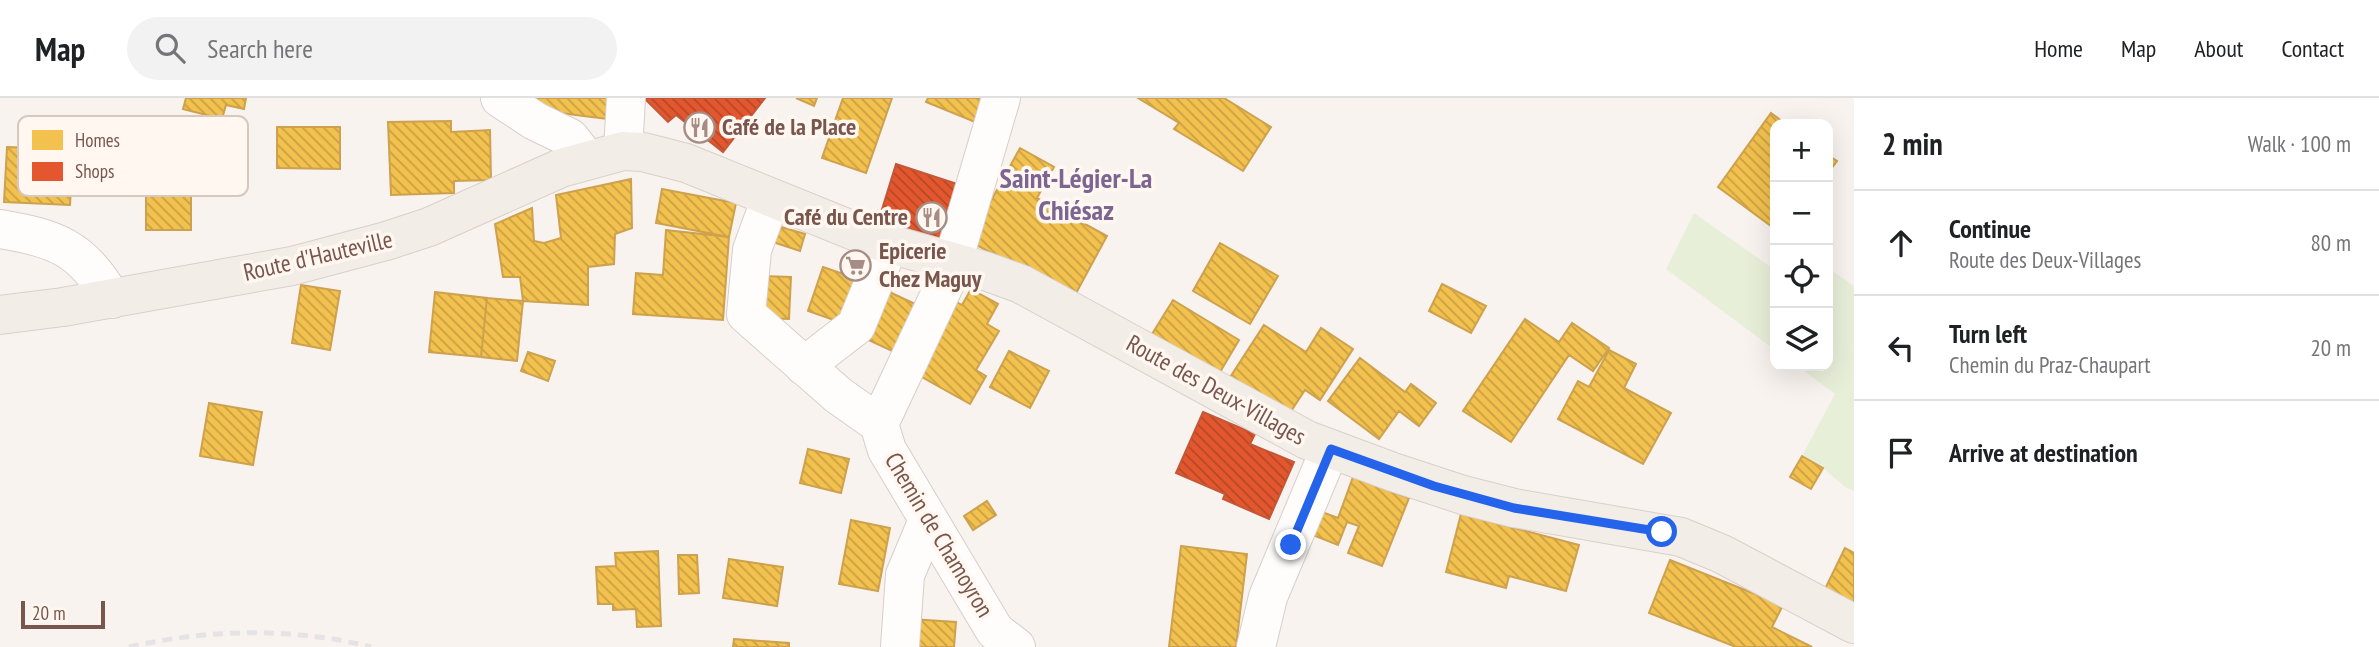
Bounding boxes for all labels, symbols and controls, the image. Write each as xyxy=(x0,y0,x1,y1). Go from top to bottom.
search box xyxy=(127,17,617,80)
text: Map xyxy=(35,27,85,70)
icon: search xyxy=(151,29,189,67)
text: Search here xyxy=(207,32,313,65)
text: Home xyxy=(2034,33,2083,64)
text: Map xyxy=(2121,33,2156,64)
text: About xyxy=(2194,33,2243,64)
text: Contact xyxy=(2281,33,2344,64)
restaurant icon: Café de la Place xyxy=(682,110,716,144)
place label: Café de la Place xyxy=(722,111,856,142)
legend xyxy=(18,116,248,196)
map controls xyxy=(1770,119,1833,371)
button: + xyxy=(1770,119,1833,182)
text: 2 min xyxy=(1882,124,1943,163)
text: Homes xyxy=(75,128,120,152)
text: Walk · 100 m xyxy=(2248,129,2351,158)
text: Shops xyxy=(75,159,114,183)
district label: Saint-Légier-La Chiésaz xyxy=(1000,159,1152,228)
button: − xyxy=(1770,182,1833,245)
restaurant icon: Café du Centre xyxy=(914,200,948,234)
place label: Café du Centre xyxy=(784,201,908,232)
text: Continue xyxy=(1949,212,2031,245)
street label: Route d'Hauteville xyxy=(240,223,395,288)
icon: ahead xyxy=(1882,224,1920,262)
text: 80 m xyxy=(2310,228,2351,257)
place label: Epicerie Chez Maguy xyxy=(879,235,982,294)
button: locate xyxy=(1770,245,1833,308)
text: Route des Deux-Villages xyxy=(1949,245,2141,274)
supermarket icon: Epicerie Chez Maguy xyxy=(839,248,873,282)
button: layers xyxy=(1770,308,1833,371)
text: Turn left xyxy=(1949,317,2027,350)
street label: Route des Deux-Villages xyxy=(1121,327,1311,452)
icon: left xyxy=(1882,329,1920,367)
text: 20 m xyxy=(2310,333,2351,362)
text: Chemin du Praz-Chaupart xyxy=(1949,350,2151,379)
icon: arrive xyxy=(1882,434,1920,472)
text: Arrive at destination xyxy=(1949,436,2138,469)
street label: Chemin de Chamoyron xyxy=(878,447,1001,623)
route start xyxy=(1646,516,1677,547)
route end xyxy=(1275,529,1306,560)
scale bar xyxy=(21,598,105,630)
text: 20 m xyxy=(32,601,66,625)

